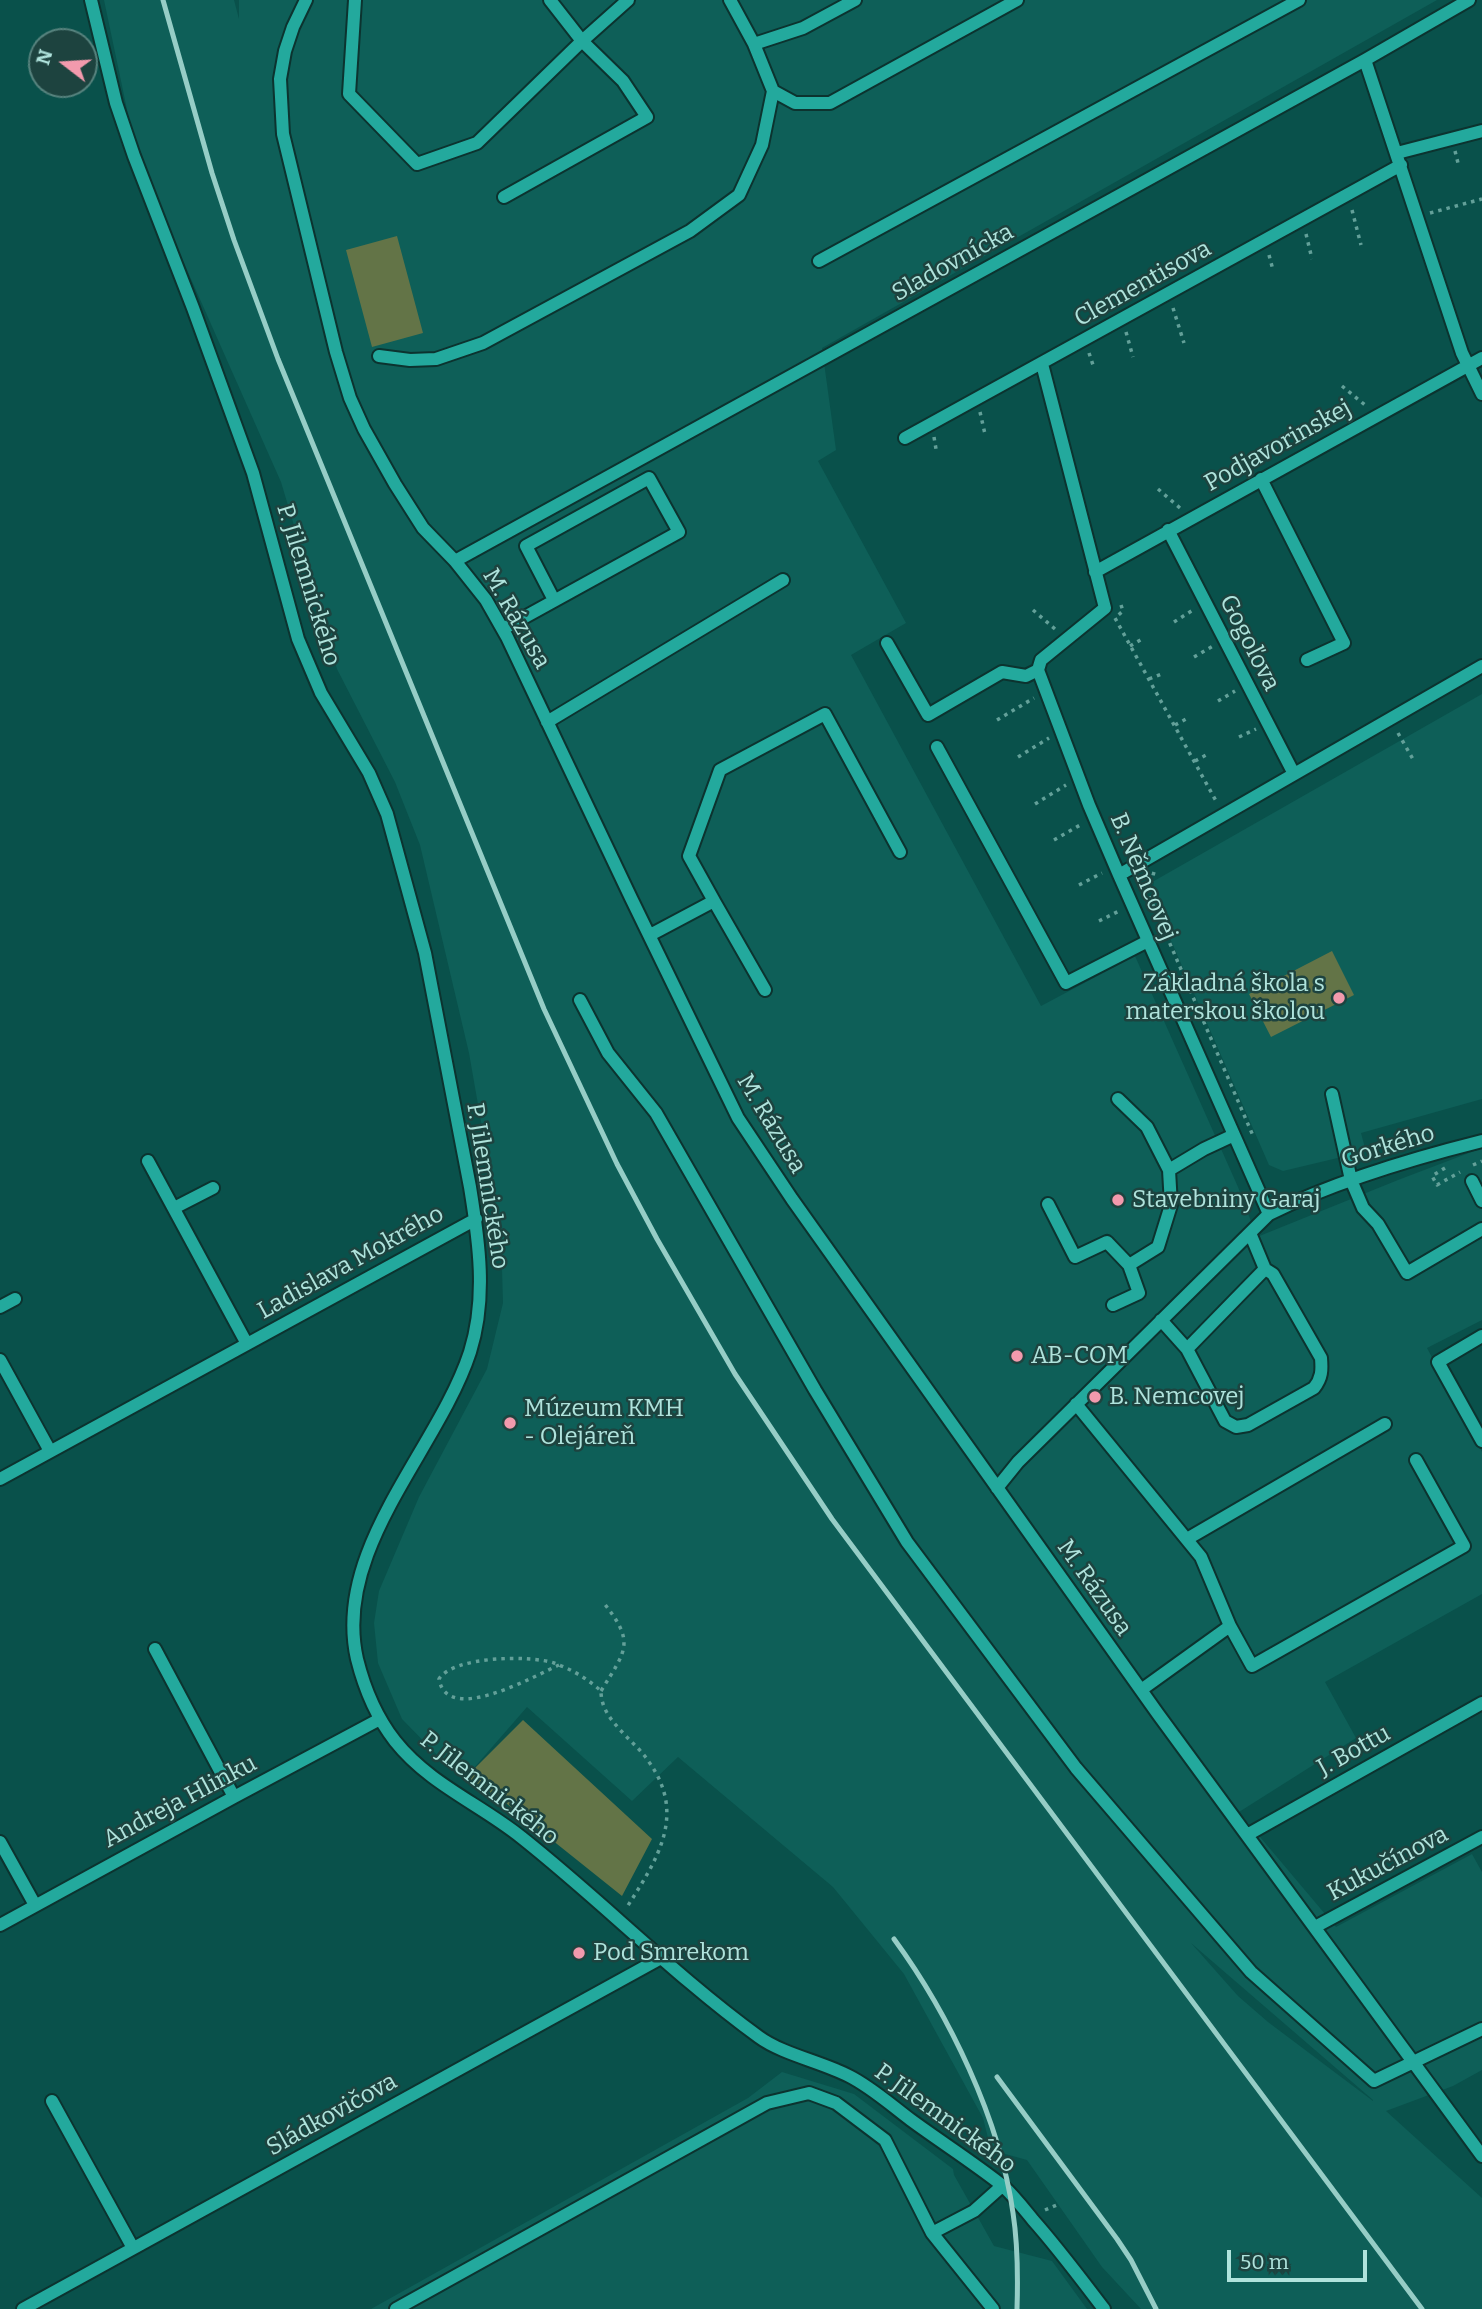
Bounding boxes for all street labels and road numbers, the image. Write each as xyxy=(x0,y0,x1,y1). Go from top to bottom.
street label: Sladovnícka xyxy=(887,218,1019,308)
street label: Clementisova xyxy=(1070,235,1216,333)
street label: Podjavorinskej xyxy=(1200,394,1356,498)
street label: P. Jilemnického xyxy=(270,501,346,669)
street label: M. Rázusa xyxy=(476,564,556,674)
street label: Gogoľova xyxy=(1213,590,1285,696)
street label: B. Němcovej xyxy=(1103,809,1183,945)
street label: M. Rázusa xyxy=(730,1069,812,1179)
street label: P. Jilemnického xyxy=(460,1101,514,1271)
street label: Gorkého xyxy=(1338,1119,1438,1175)
street label: Ladislava Mokrého xyxy=(253,1200,449,1326)
street label: M. Rázusa xyxy=(1050,1534,1138,1642)
street label: J. Bottu xyxy=(1312,1719,1396,1783)
street label: P. Jilemnického xyxy=(414,1726,564,1852)
street label: Andreja Hlinku xyxy=(98,1749,262,1855)
street label: Kukučínova xyxy=(1323,1820,1453,1908)
street label: P. Jilemnického xyxy=(869,2058,1021,2180)
street label: Sládkovičova xyxy=(262,2067,402,2163)

